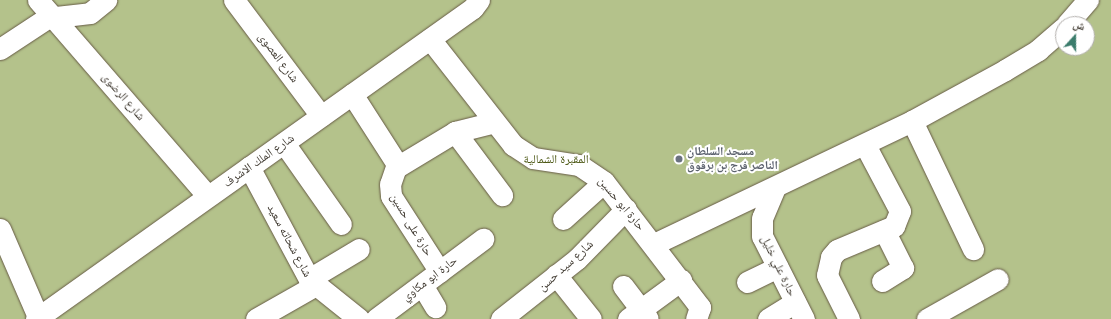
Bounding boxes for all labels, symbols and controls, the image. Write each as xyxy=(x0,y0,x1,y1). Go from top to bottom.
north arrow xyxy=(1055,16,1095,56)
text: ش xyxy=(1071,17,1087,33)
street label: شارع العصوى xyxy=(255,30,301,86)
street label: شارع الرضوى xyxy=(98,70,148,124)
street label: شارع الملك الاشرف xyxy=(221,131,297,191)
place label: مسجد السلطان الناصر فرج بن برقوق xyxy=(687,145,778,173)
park label: المقبرة الشمالية xyxy=(523,153,589,167)
marker: مسجد السلطان الناصر فرج بن برقوق xyxy=(674,154,684,164)
street label: حارة ابو حسين xyxy=(595,174,647,234)
street label: حارة على حسين xyxy=(387,191,435,259)
street label: شارع شحاته سعيد xyxy=(264,202,314,280)
street label: حارة علي خليل xyxy=(757,233,799,299)
street label: شارع سيد حسن xyxy=(535,237,597,295)
street label: حارة ابو مكاوي xyxy=(400,254,460,304)

